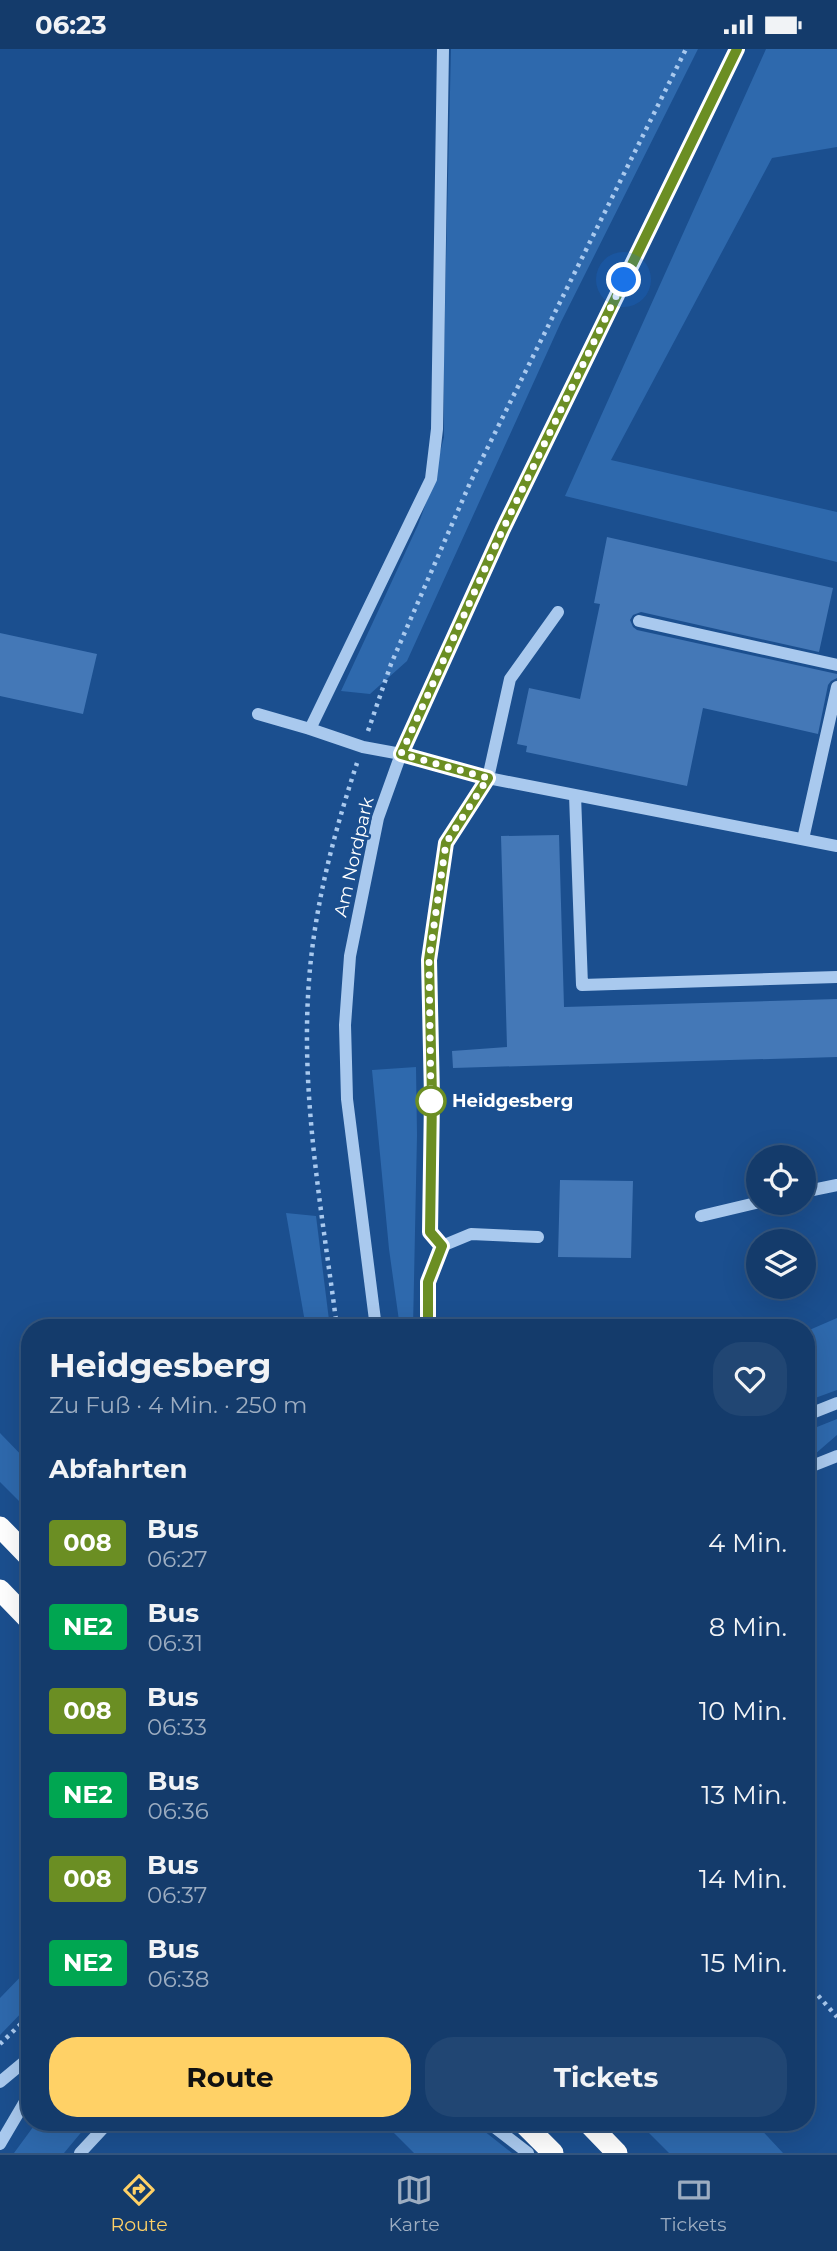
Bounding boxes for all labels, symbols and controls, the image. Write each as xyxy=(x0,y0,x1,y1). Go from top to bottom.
text: 06:23 xyxy=(35,9,107,41)
your location xyxy=(606,262,641,297)
street label: Am Nordpark xyxy=(330,795,379,919)
marker: Heidgesberg xyxy=(416,1086,446,1116)
place label: Heidgesberg xyxy=(452,1090,573,1112)
map controls xyxy=(746,1145,816,1299)
button: locate xyxy=(746,1145,816,1215)
button: layers xyxy=(746,1229,816,1299)
button: heart xyxy=(713,1342,787,1416)
text: Heidgesberg xyxy=(49,1345,271,1385)
text: Zu Fuß · 4 Min. · 250 m xyxy=(49,1391,308,1419)
text: Abfahrten xyxy=(49,1453,188,1485)
text: Bus xyxy=(147,1513,199,1545)
text: 4 Min. xyxy=(708,1527,787,1559)
text: 008 xyxy=(63,1528,112,1557)
text: 06:27 xyxy=(147,1545,208,1573)
text: Bus xyxy=(148,1597,199,1629)
text: 8 Min. xyxy=(709,1611,787,1643)
text: NE2 xyxy=(63,1612,113,1641)
text: 06:31 xyxy=(148,1629,203,1657)
text: Bus xyxy=(147,1681,199,1713)
text: 10 Min. xyxy=(699,1695,787,1727)
text: 008 xyxy=(63,1696,112,1725)
text: 06:33 xyxy=(147,1713,207,1741)
text: Bus xyxy=(148,1765,199,1797)
text: 13 Min. xyxy=(701,1779,787,1811)
text: NE2 xyxy=(63,1780,113,1809)
text: 06:36 xyxy=(148,1797,209,1825)
text: Bus xyxy=(147,1849,199,1881)
text: 14 Min. xyxy=(699,1863,787,1895)
text: 008 xyxy=(63,1864,112,1893)
text: 06:37 xyxy=(147,1881,207,1909)
text: Bus xyxy=(148,1933,199,1965)
text: 15 Min. xyxy=(701,1947,787,1979)
text: NE2 xyxy=(63,1948,113,1977)
text: 06:38 xyxy=(148,1965,209,1993)
button: Route xyxy=(49,2037,411,2117)
button: Tickets xyxy=(425,2037,787,2117)
tab: Route xyxy=(110,2171,168,2236)
tab: Karte xyxy=(389,2171,440,2236)
tab: Tickets xyxy=(661,2171,727,2236)

